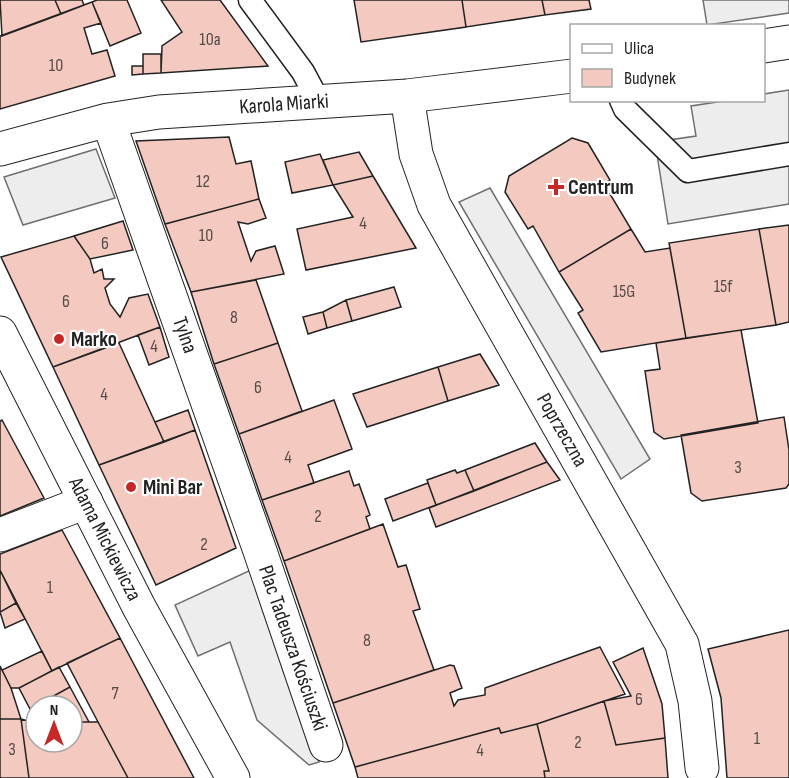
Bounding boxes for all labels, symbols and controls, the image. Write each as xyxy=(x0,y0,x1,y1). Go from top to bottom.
legend xyxy=(570,24,765,102)
house number: 10a xyxy=(199,29,221,50)
text: Ulica xyxy=(624,38,654,59)
house number: 10 xyxy=(49,55,63,76)
text: Budynek xyxy=(624,68,676,89)
street label: Karola Miarki xyxy=(238,88,330,120)
house number: 12 xyxy=(196,171,210,192)
place label: Centrum xyxy=(568,175,634,200)
marker: Centrum xyxy=(549,180,563,194)
house number: 4 xyxy=(359,213,367,234)
house number: 10 xyxy=(199,225,213,246)
house number: 6 xyxy=(101,233,109,254)
house number: 15f xyxy=(714,276,733,297)
house number: 15G xyxy=(613,281,635,302)
house number: 6 xyxy=(62,291,70,312)
house number: 8 xyxy=(230,307,238,328)
street label: Tylna xyxy=(167,314,203,356)
place label: Marko xyxy=(71,327,117,352)
marker: Marko xyxy=(52,332,66,346)
house number: 4 xyxy=(150,336,158,357)
house number: 6 xyxy=(254,377,262,398)
house number: 4 xyxy=(100,384,108,405)
street label: Poprzeczna xyxy=(531,389,593,471)
house number: 4 xyxy=(284,447,292,468)
house number: 3 xyxy=(734,457,742,478)
street label: Adama Mickiewicza xyxy=(63,472,147,605)
place label: Mini Bar xyxy=(143,475,203,500)
marker: Mini Bar xyxy=(124,480,138,494)
house number: 2 xyxy=(314,506,322,527)
house number: 2 xyxy=(200,534,208,555)
street label: Plac Tadeusza Kościuszki xyxy=(253,562,333,734)
house number: 1 xyxy=(47,577,54,598)
house number: 8 xyxy=(363,630,371,651)
house number: 7 xyxy=(111,683,119,704)
house number: 6 xyxy=(635,689,643,710)
north arrow xyxy=(24,694,84,754)
text: N xyxy=(50,701,58,720)
house number: 1 xyxy=(754,728,761,749)
house number: 2 xyxy=(574,732,582,753)
house number: 3 xyxy=(8,739,16,760)
house number: 4 xyxy=(476,740,484,761)

